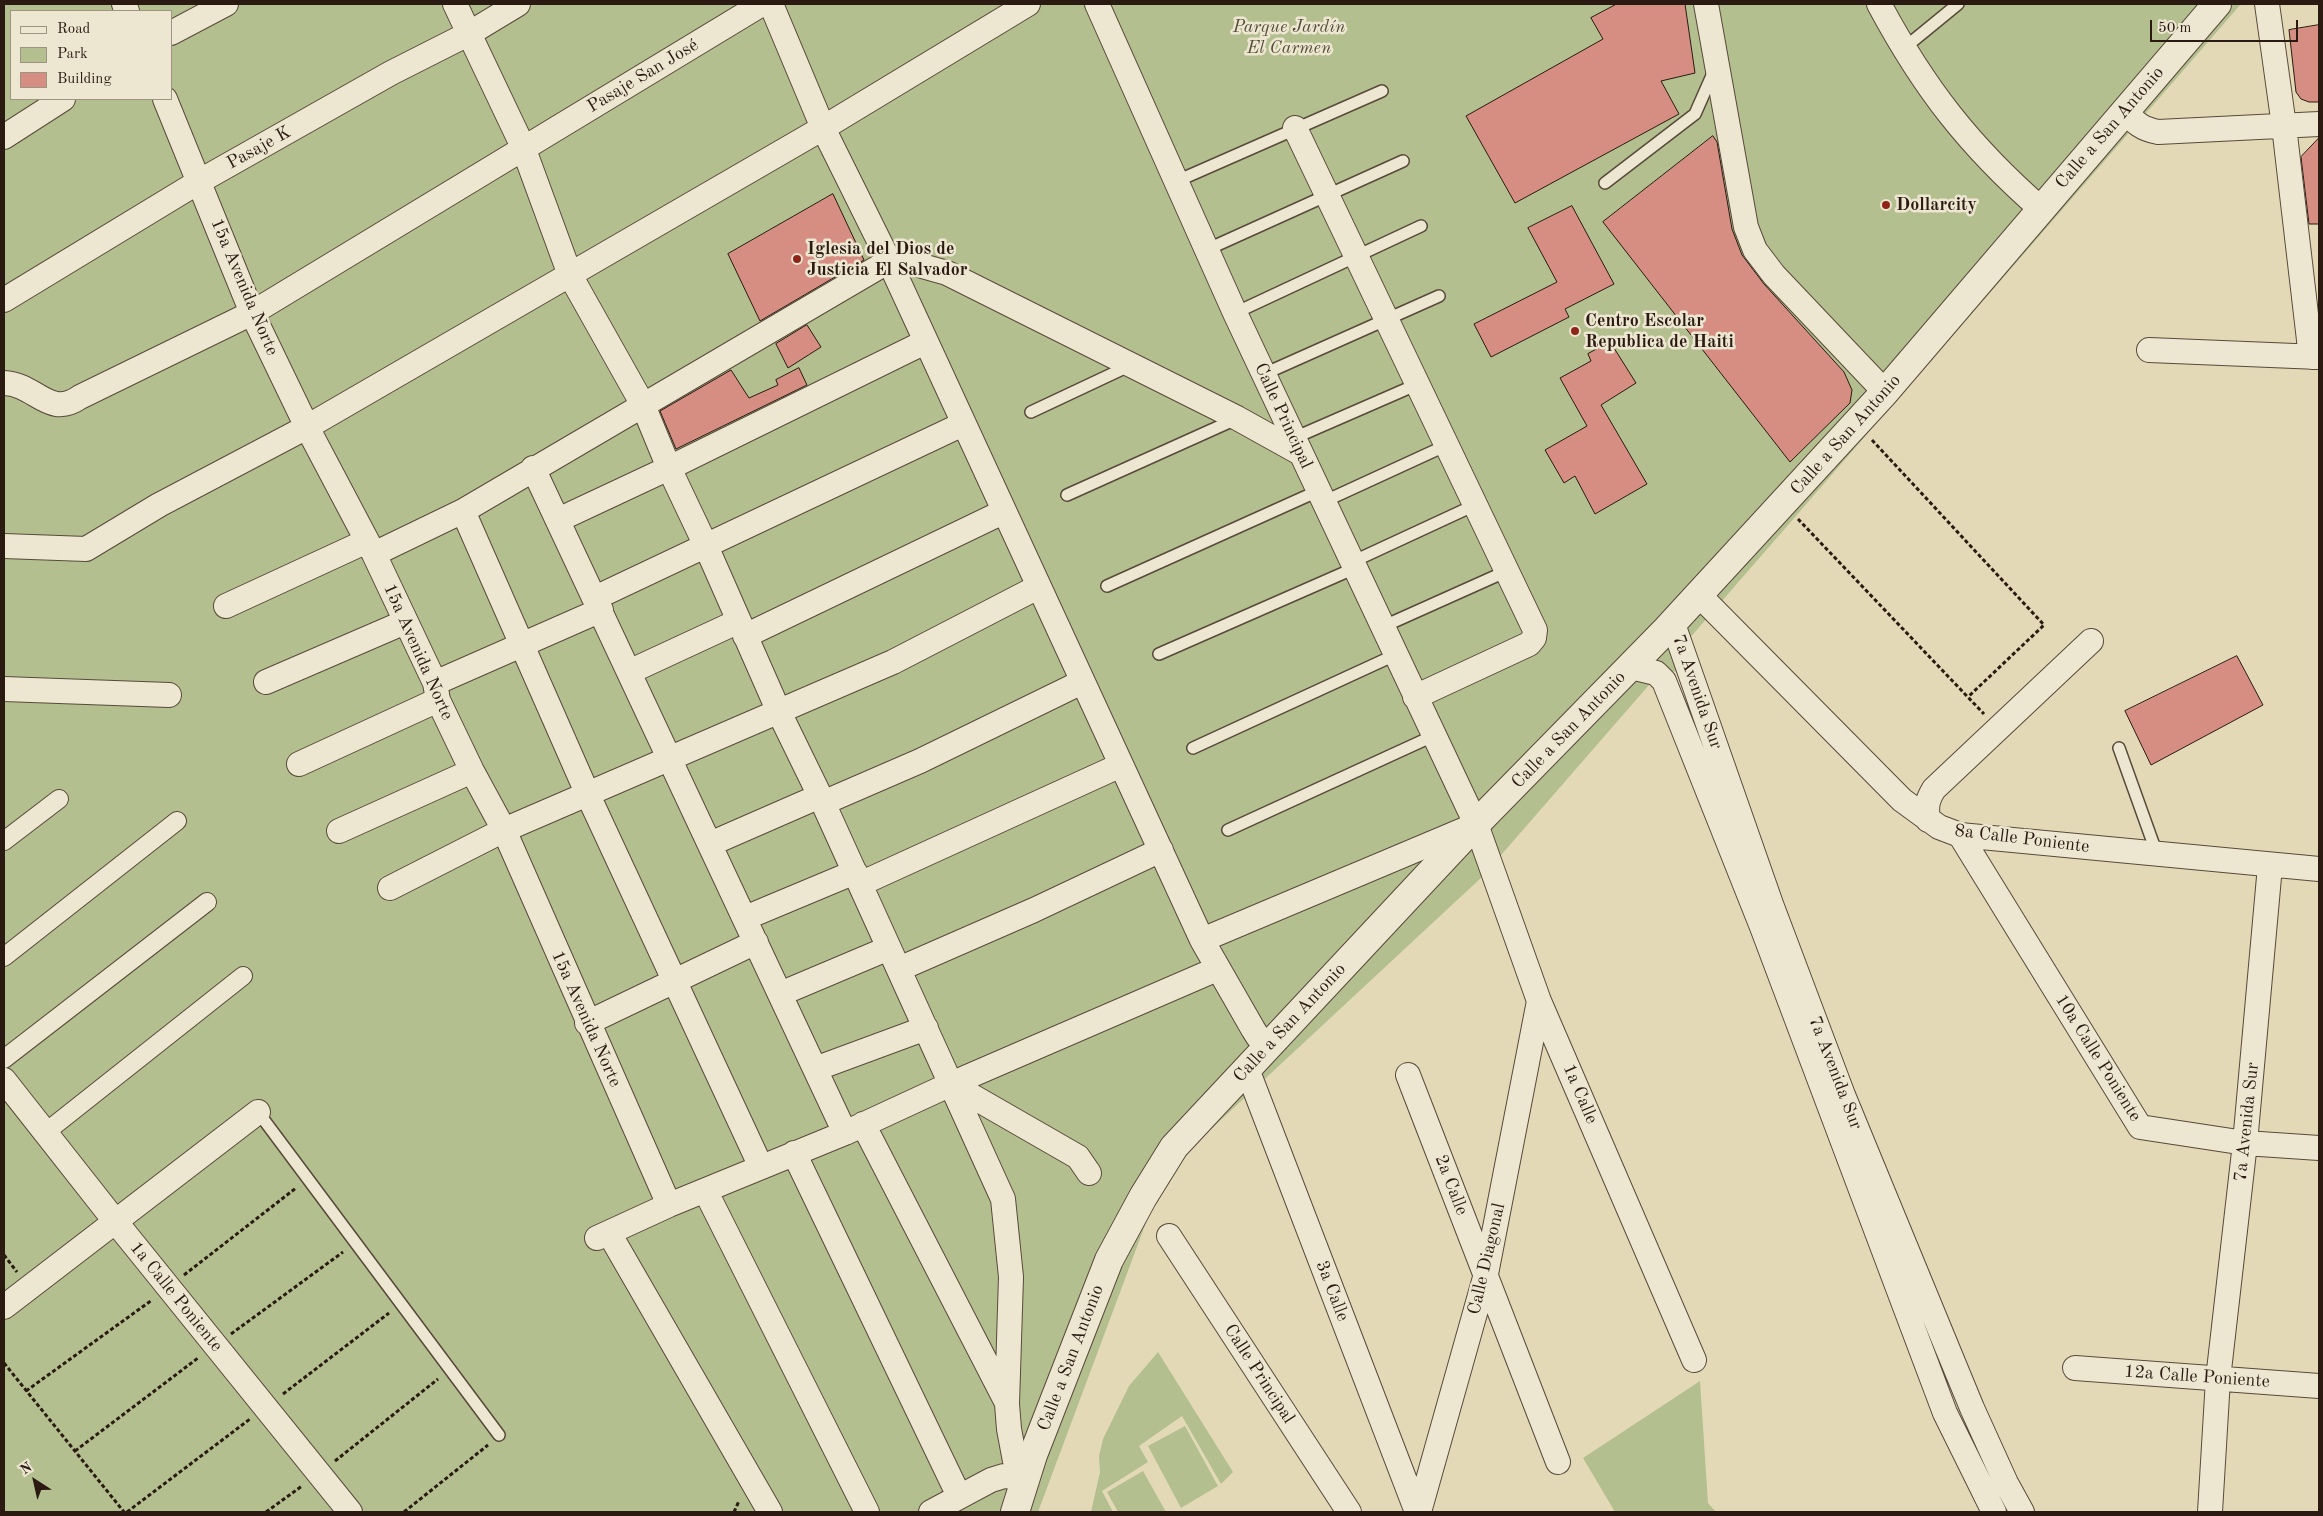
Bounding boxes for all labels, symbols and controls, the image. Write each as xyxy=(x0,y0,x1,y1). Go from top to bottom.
legend xyxy=(10,10,172,100)
scale bar xyxy=(2153,10,2300,42)
park label: Parque Jardín El Carmen xyxy=(1233,16,1345,58)
text: 50 m xyxy=(2158,21,2192,36)
text: Road xyxy=(57,22,90,37)
street label: Pasaje San José xyxy=(584,34,702,118)
text: Park xyxy=(57,47,88,62)
street label: Calle a San Antonio xyxy=(2051,62,2169,194)
text: Building xyxy=(57,72,112,87)
street label: Pasaje K xyxy=(223,122,295,174)
place label: Dollarcity xyxy=(1896,194,1977,216)
marker: Dollarcity xyxy=(1880,199,1892,211)
street label: 15a Avenida Norte xyxy=(205,215,283,359)
place label: Iglesia del Dios de Justicia El Salvador xyxy=(807,238,968,280)
marker: Iglesia del Dios de Justicia El Salvador xyxy=(791,253,803,265)
place label: Centro Escolar Republica de Haiti xyxy=(1585,310,1734,352)
marker: Centro Escolar Republica de Haiti xyxy=(1569,325,1581,337)
street label: Calle Principal xyxy=(1249,360,1317,472)
street label: Calle a San Antonio xyxy=(1786,370,1906,500)
street label: 15a Avenida Norte xyxy=(378,580,458,724)
street label: 7a Avenida Sur xyxy=(1667,632,1727,752)
street label: Calle a San Antonio xyxy=(1507,667,1631,793)
street label: 8a Calle Poniente xyxy=(1953,820,2091,858)
street label: 15a Avenida Norte xyxy=(546,947,626,1091)
street label: Calle a San Antonio xyxy=(1229,959,1351,1087)
street label: 10a Calle Poniente xyxy=(2050,990,2146,1126)
street label: 7a Avenida Sur xyxy=(1803,1013,1867,1133)
street label: 1a Calle xyxy=(1558,1061,1602,1127)
street label: 7a Avenida Sur xyxy=(2230,1061,2264,1183)
street label: 2a Calle xyxy=(1430,1152,1472,1218)
street label: Calle Diagonal xyxy=(1464,1201,1510,1317)
street label: 1a Calle Poniente xyxy=(125,1237,227,1357)
street label: 3a Calle xyxy=(1311,1258,1353,1324)
street label: Calle a San Antonio xyxy=(1033,1282,1109,1434)
street label: Calle Principal xyxy=(1219,1320,1299,1428)
street label: 12a Calle Poniente xyxy=(2123,1361,2271,1393)
north arrow xyxy=(10,1456,60,1506)
text: N xyxy=(18,1460,35,1478)

